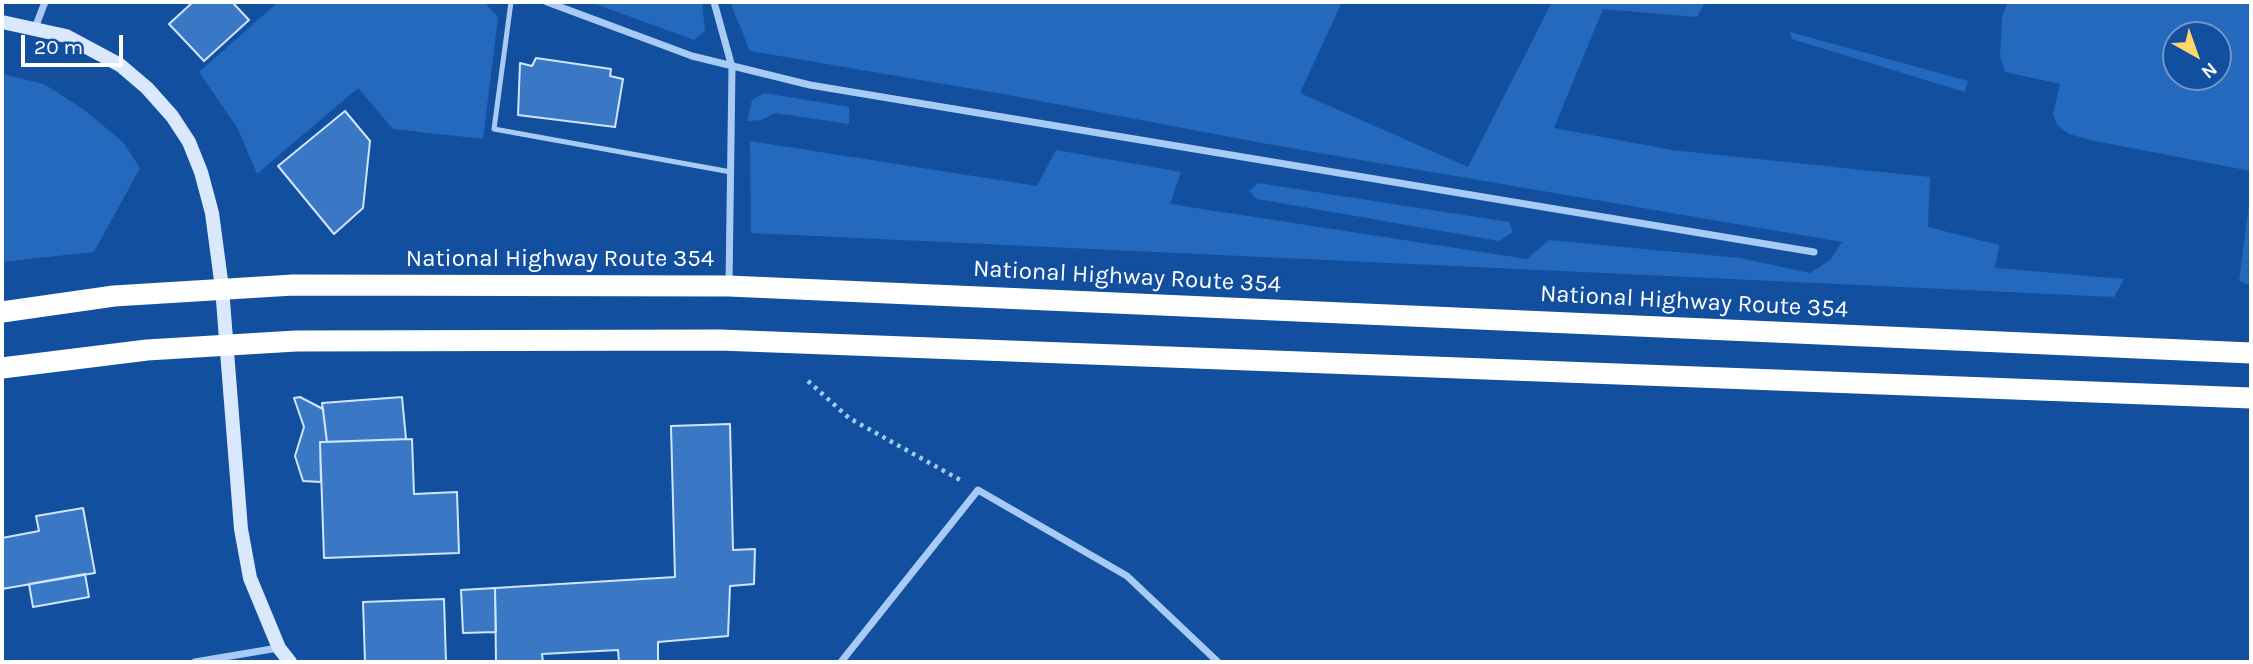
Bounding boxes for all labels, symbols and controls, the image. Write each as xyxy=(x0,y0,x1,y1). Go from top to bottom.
scale bar xyxy=(24,21,126,65)
north arrow xyxy=(2162,21,2232,91)
text: 20 m xyxy=(34,35,83,59)
text: N xyxy=(2197,58,2222,83)
street label: National Highway Route 354 xyxy=(406,245,714,273)
street label: National Highway Route 354 xyxy=(972,255,1282,299)
street label: National Highway Route 354 xyxy=(1539,280,1849,324)

